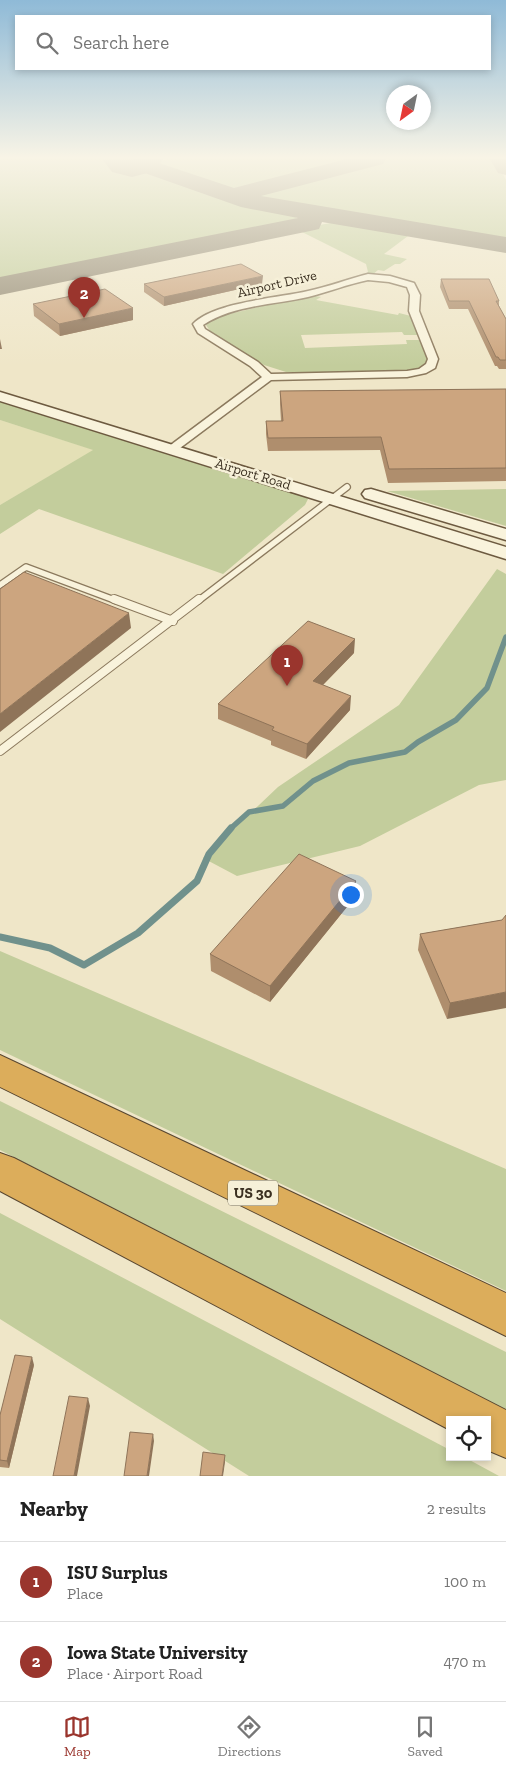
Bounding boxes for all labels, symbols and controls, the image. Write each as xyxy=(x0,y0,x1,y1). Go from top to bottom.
search box xyxy=(15,15,491,70)
icon: search xyxy=(33,29,61,57)
text: Search here xyxy=(73,31,169,54)
north arrow xyxy=(386,85,431,130)
street label: Airport Drive xyxy=(236,267,319,301)
pin: 2 xyxy=(68,277,100,318)
street label: Airport Road xyxy=(213,454,293,494)
pin: 1 xyxy=(271,645,303,686)
your location xyxy=(338,882,364,908)
road number: US 30 xyxy=(228,1180,278,1206)
map controls xyxy=(446,1416,491,1461)
button: locate xyxy=(446,1416,491,1461)
text: Nearby xyxy=(20,1496,88,1521)
text: 2 results xyxy=(427,1499,486,1518)
text: ISU Surplus xyxy=(67,1561,168,1584)
text: 1 xyxy=(33,1572,39,1591)
text: 100 m xyxy=(444,1572,486,1591)
text: Place xyxy=(67,1584,103,1603)
text: Iowa State University xyxy=(67,1641,248,1664)
text: 2 xyxy=(32,1652,40,1671)
text: 470 m xyxy=(443,1652,486,1671)
text: Place · Airport Road xyxy=(67,1664,203,1683)
tab: Map xyxy=(63,1713,91,1760)
tab: Directions xyxy=(218,1713,281,1760)
tab: Saved xyxy=(408,1713,443,1760)

